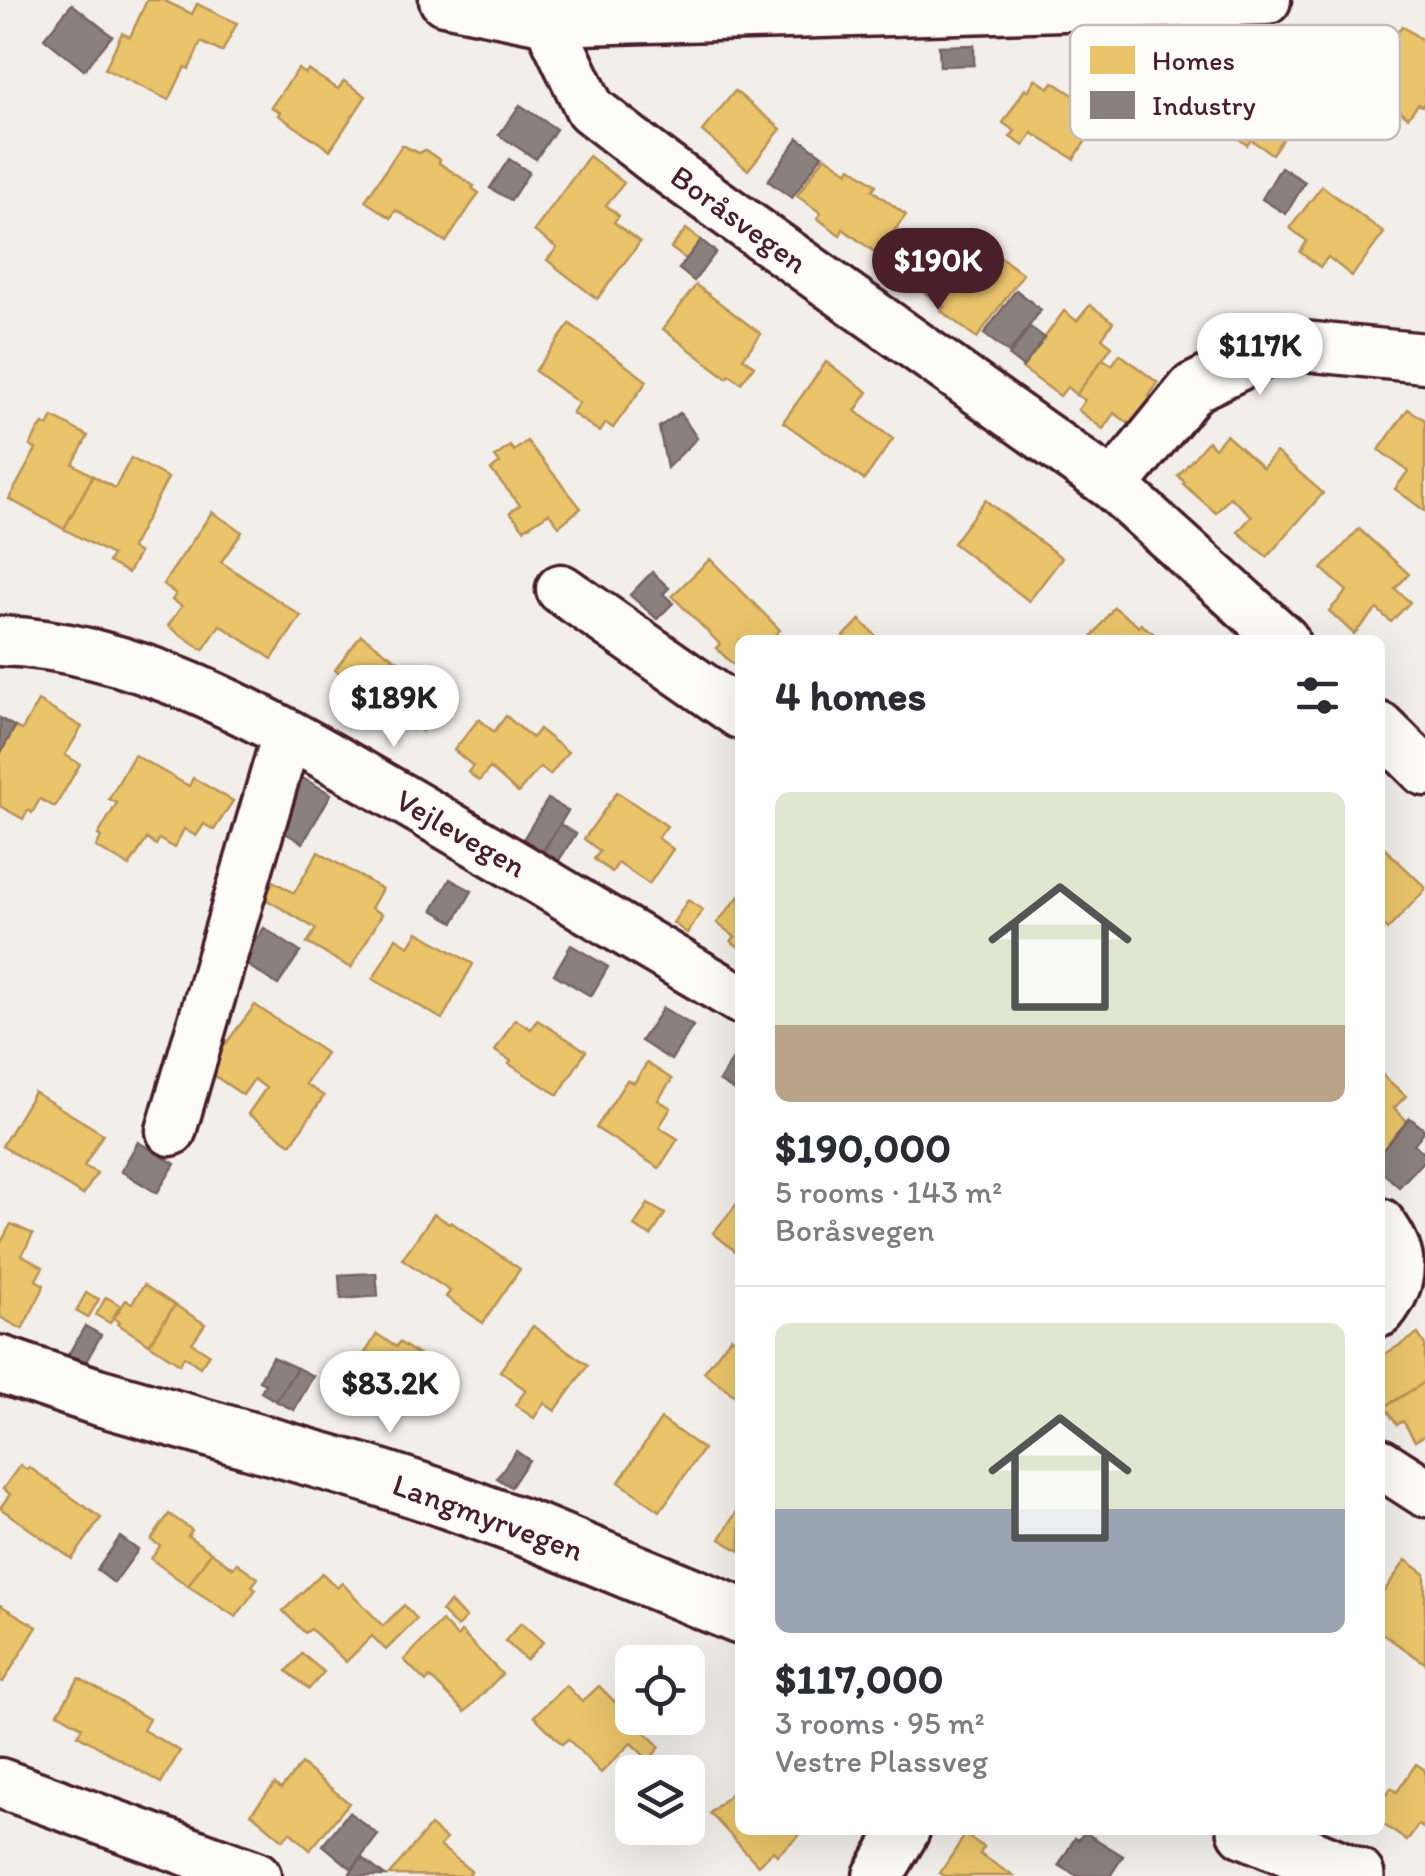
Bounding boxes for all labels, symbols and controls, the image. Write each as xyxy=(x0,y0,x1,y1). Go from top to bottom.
legend xyxy=(1070,25,1400,140)
text: Homes xyxy=(1152,43,1235,77)
text: Industry xyxy=(1152,88,1256,122)
street label: Boråsvegen xyxy=(663,157,815,281)
pin: $190K xyxy=(868,228,1008,313)
text: $190K xyxy=(894,241,982,279)
pin: $117K xyxy=(1190,313,1330,398)
text: $117K xyxy=(1219,326,1301,364)
pin: $189K xyxy=(324,665,464,750)
icon: filters xyxy=(1290,668,1345,723)
text: 4 homes xyxy=(775,670,926,721)
text: $189K xyxy=(351,678,437,716)
street label: Vejlevegen xyxy=(389,781,533,885)
icon: home xyxy=(970,857,1150,1037)
text: $190,000 xyxy=(775,1122,951,1173)
text: 5 rooms · 143 m² xyxy=(775,1173,1002,1211)
text: Boråsvegen xyxy=(775,1211,935,1249)
pin: $83.2K xyxy=(309,1351,471,1436)
text: $83.2K xyxy=(342,1364,438,1402)
icon: home xyxy=(970,1388,1150,1568)
street label: Langmyrvegen xyxy=(388,1465,588,1569)
map controls xyxy=(615,1645,705,1845)
button: locate xyxy=(615,1645,705,1735)
text: $117,000 xyxy=(775,1653,944,1704)
text: 3 rooms · 95 m² xyxy=(775,1704,985,1742)
text: Vestre Plassveg xyxy=(775,1742,988,1780)
button: layers xyxy=(615,1755,705,1845)

